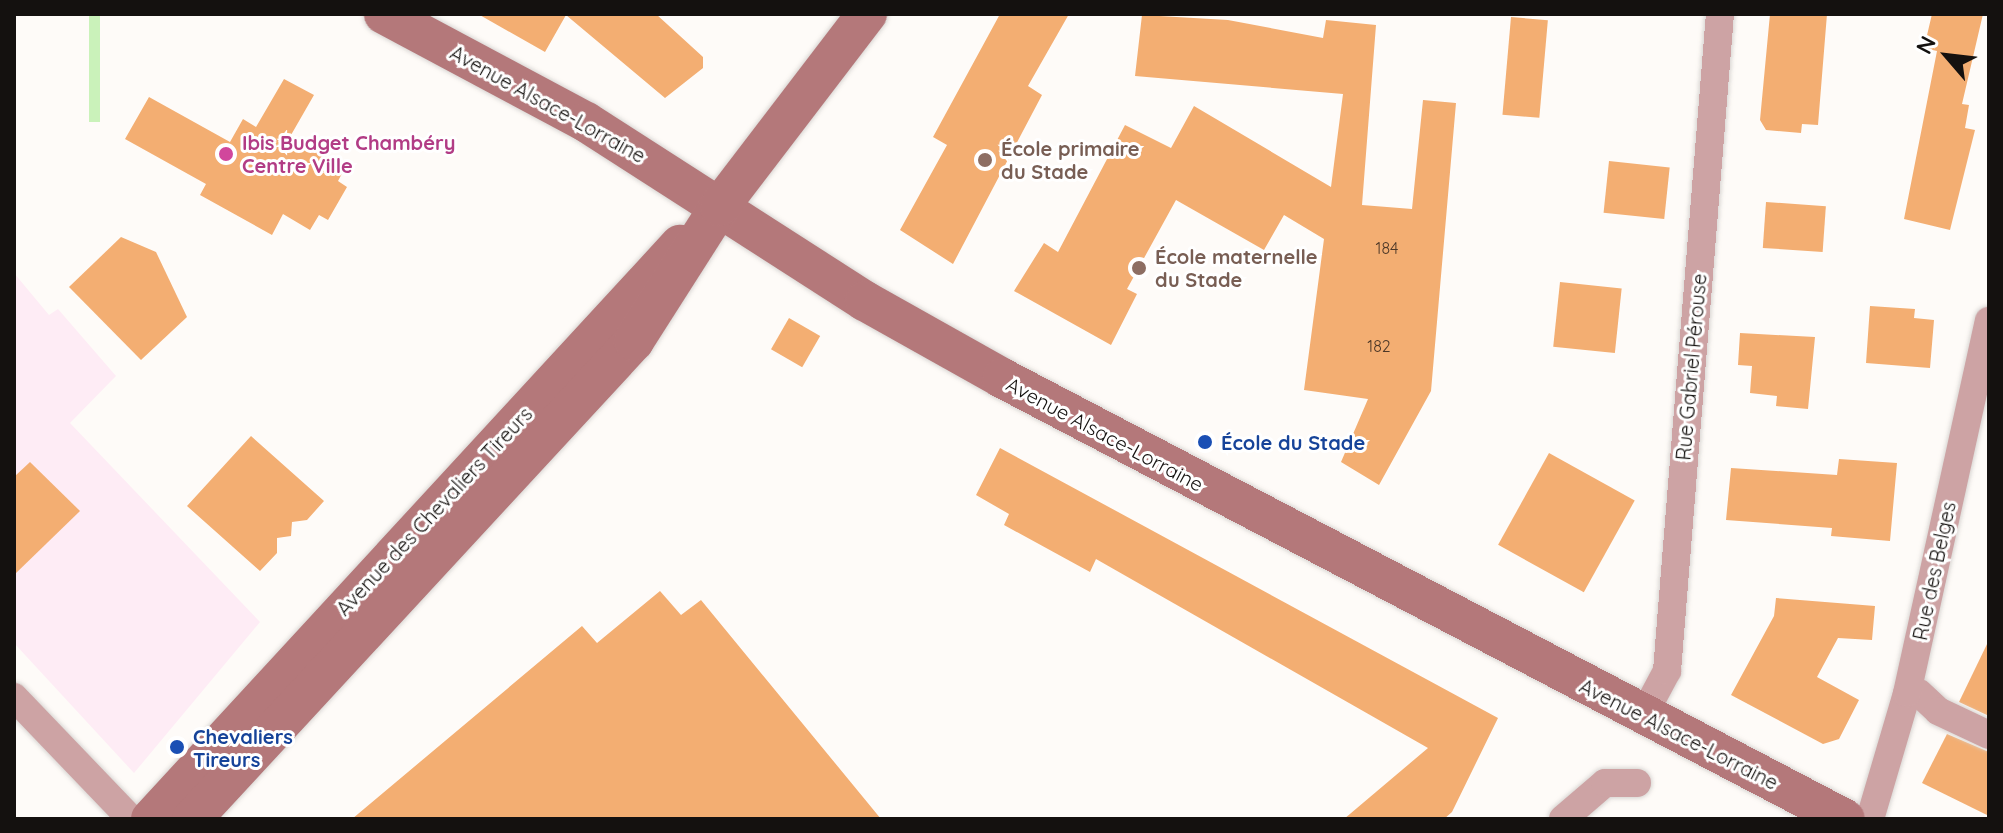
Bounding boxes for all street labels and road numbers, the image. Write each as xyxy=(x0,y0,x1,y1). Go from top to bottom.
street label: Avenue Alsace-Lorraine xyxy=(446,40,650,168)
street label: Rue Gabriel Pérouse xyxy=(1671,273,1711,461)
street label: Avenue Alsace-Lorraine xyxy=(1002,372,1208,496)
street label: Avenue des Chevaliers Tireurs xyxy=(331,402,537,620)
street label: Rue des Belges xyxy=(1908,500,1960,642)
street label: Avenue Alsace-Lorraine xyxy=(1576,673,1782,795)

